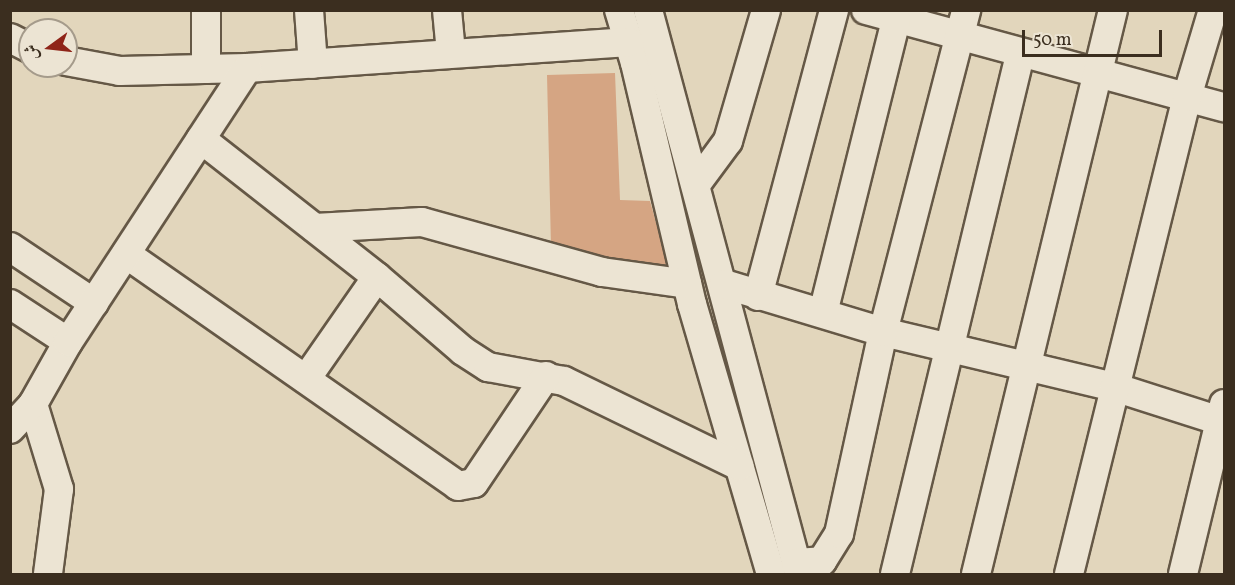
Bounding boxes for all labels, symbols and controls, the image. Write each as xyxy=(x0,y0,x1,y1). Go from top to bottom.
north arrow xyxy=(18,18,78,78)
scale bar xyxy=(1025,18,1164,56)
text: 50 m xyxy=(1033,28,1072,53)
text: ش xyxy=(20,42,45,63)

